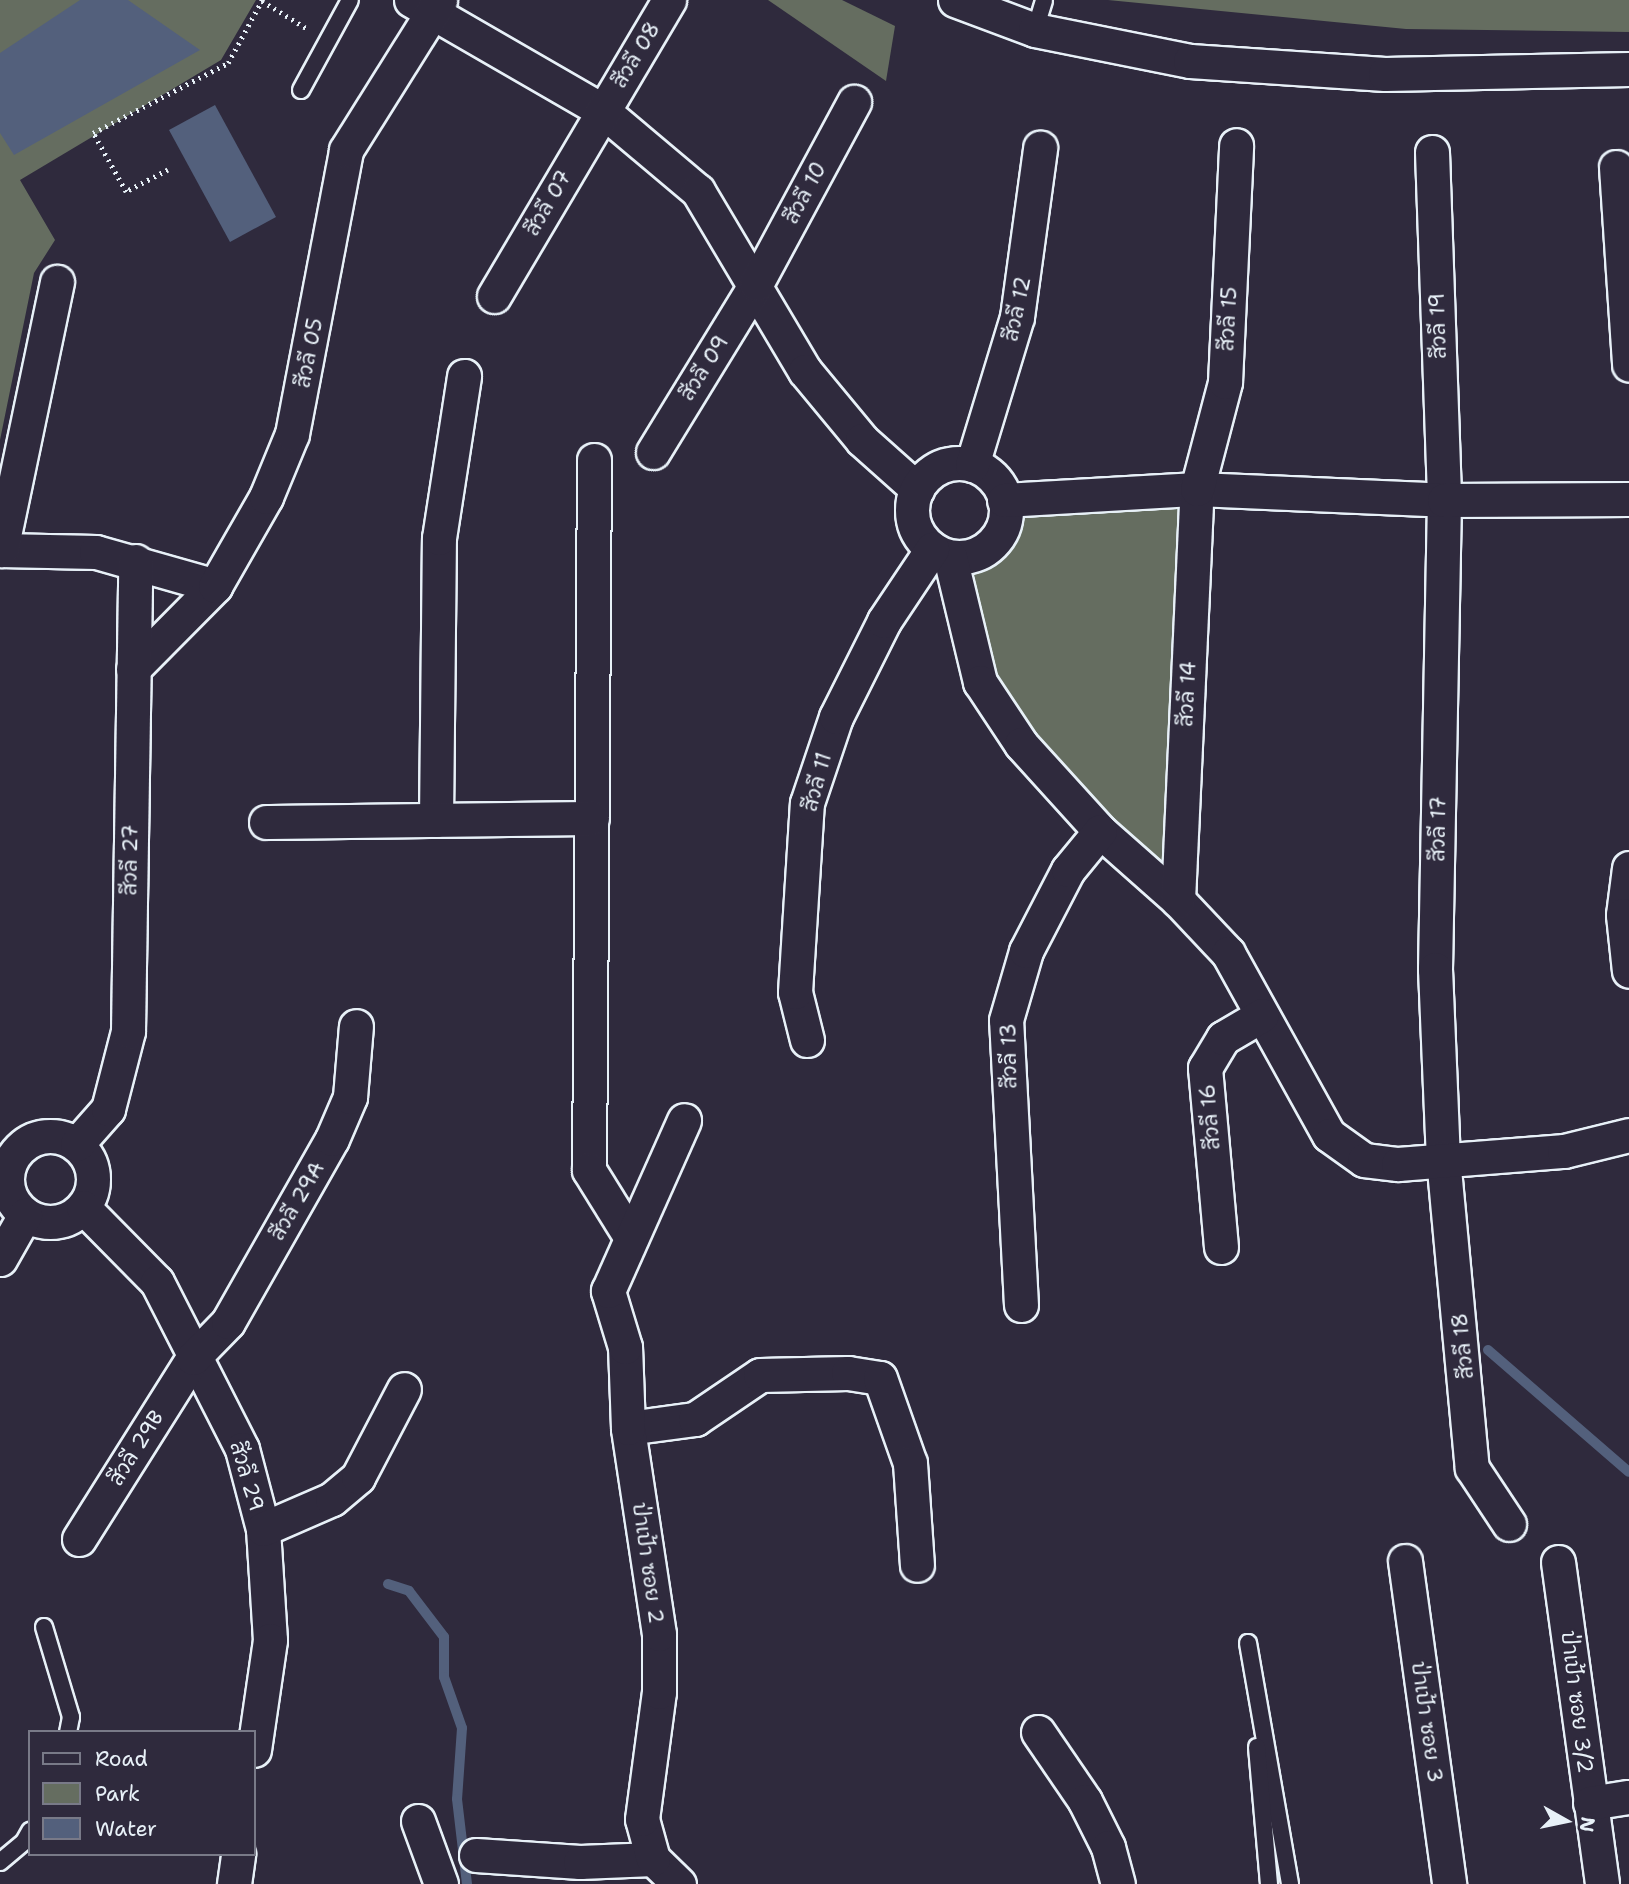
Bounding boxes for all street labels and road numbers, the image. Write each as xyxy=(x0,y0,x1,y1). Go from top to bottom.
street label: สีวลี 08 xyxy=(607,17,665,93)
street label: สีวลี 10 xyxy=(778,158,832,228)
street label: สีวลี 07 xyxy=(519,166,577,240)
street label: สีวลี 12 xyxy=(998,274,1036,344)
street label: สีวลี 15 xyxy=(1214,286,1242,352)
street label: สีวลี 19 xyxy=(1424,293,1452,359)
street label: สีวลี 05 xyxy=(290,316,328,390)
street label: สีวลี 09 xyxy=(674,331,734,405)
street label: สีวลี 14 xyxy=(1173,661,1201,727)
street label: สีวลี 11 xyxy=(797,750,837,814)
street label: สีวลี 17 xyxy=(1425,796,1451,862)
street label: สีวลี 27 xyxy=(117,824,143,896)
street label: สีวลี 13 xyxy=(996,1023,1022,1089)
street label: สีวลี 16 xyxy=(1195,1083,1225,1151)
street label: สีวลี 29A xyxy=(264,1157,330,1245)
street label: สีวลี 18 xyxy=(1447,1312,1479,1380)
street label: สีวลี 29B xyxy=(103,1406,169,1490)
street label: สีวลี 29 xyxy=(224,1438,270,1514)
street label: ป่าเป้า ซอย 2 xyxy=(627,1501,669,1625)
street label: ป่าเป้า ซอย 3/2 xyxy=(1556,1629,1598,1775)
street label: ป่าเป้า ซอย 3 xyxy=(1406,1660,1448,1784)

